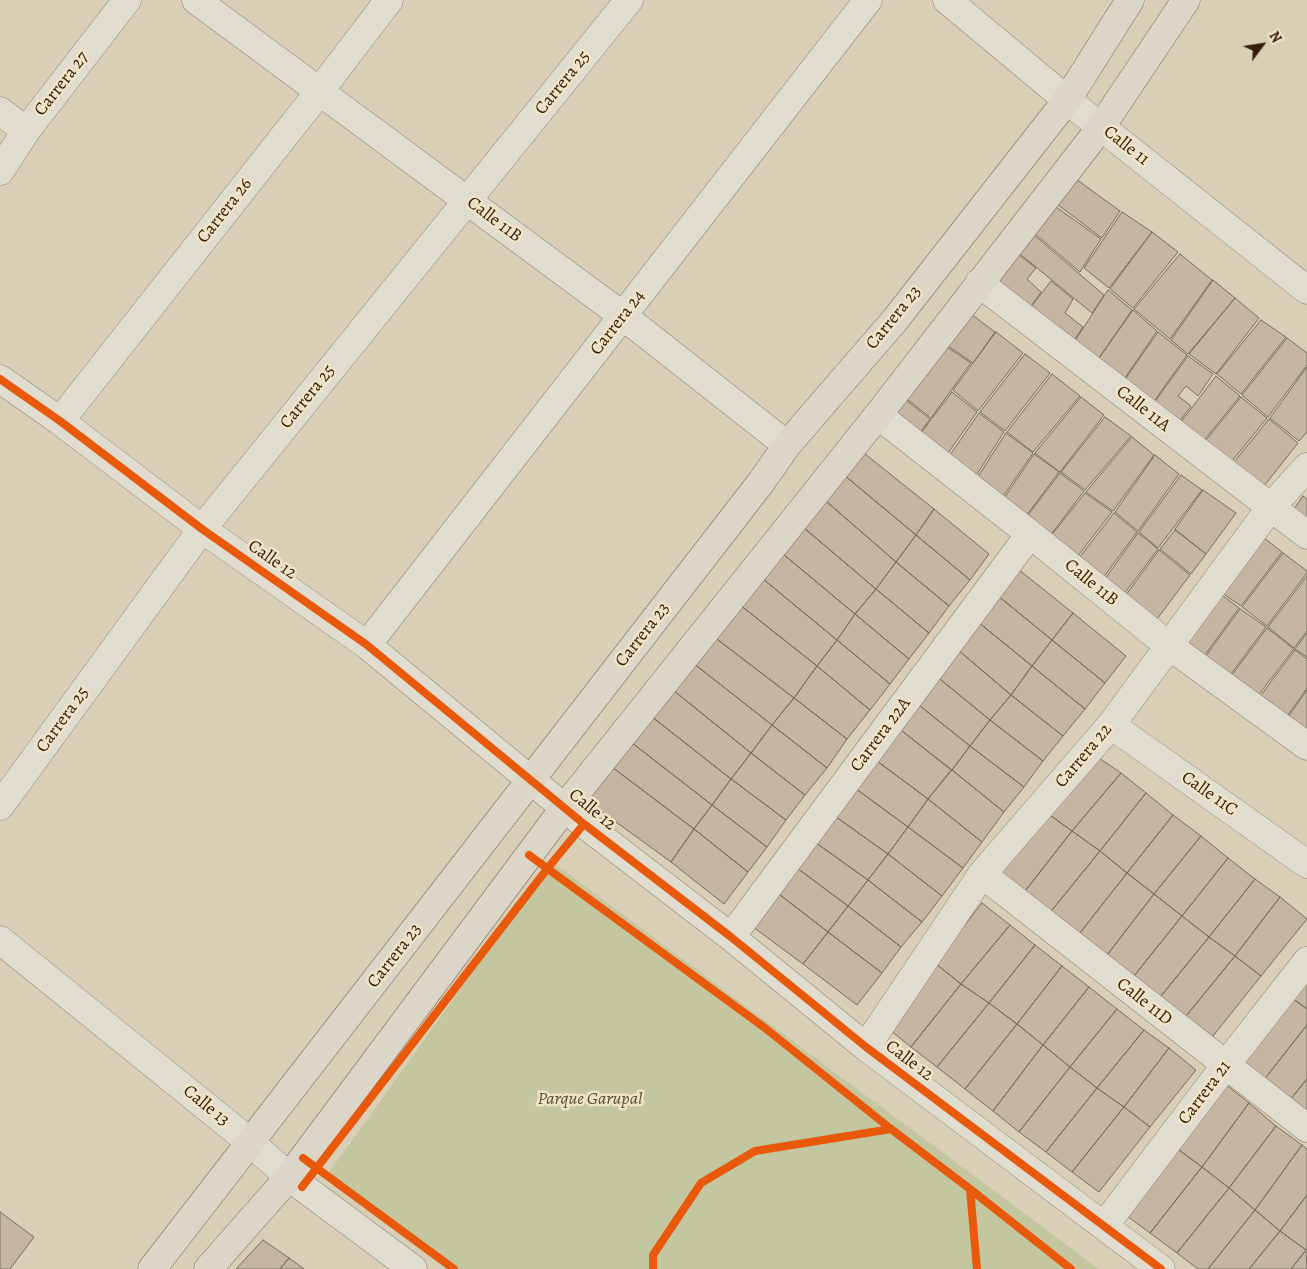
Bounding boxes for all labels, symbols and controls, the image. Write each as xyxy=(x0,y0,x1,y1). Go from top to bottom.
north arrow xyxy=(1237,20,1287,70)
text: N xyxy=(1265,28,1286,46)
street label: Carrera 27 xyxy=(30,47,94,121)
street label: Carrera 25 xyxy=(531,47,595,119)
street label: Calle 11 xyxy=(1099,121,1153,171)
street label: Carrera 26 xyxy=(193,174,257,248)
street label: Calle 11B xyxy=(462,192,526,248)
street label: Carrera 23 xyxy=(862,282,926,354)
street label: Carrera 24 xyxy=(586,286,650,360)
street label: Carrera 25 xyxy=(276,361,340,433)
street label: Calle 11A xyxy=(1112,381,1174,437)
street label: Calle 12 xyxy=(243,535,301,585)
street label: Calle 11B xyxy=(1060,555,1122,611)
street label: Carrera 23 xyxy=(611,598,675,672)
street label: Carrera 25 xyxy=(32,683,94,757)
street label: Carrera 22A xyxy=(846,694,916,776)
street label: Carrera 22 xyxy=(1051,720,1117,792)
street label: Calle 11C xyxy=(1177,767,1241,821)
street label: Calle 12 xyxy=(564,784,620,836)
street label: Carrera 23 xyxy=(363,919,427,993)
street label: Calle 11D xyxy=(1112,973,1176,1031)
street label: Calle 12 xyxy=(881,1036,937,1086)
street label: Carrera 21 xyxy=(1174,1057,1236,1129)
street label: Calle 13 xyxy=(178,1081,234,1131)
park label: Parque Garupal xyxy=(538,1089,642,1111)

